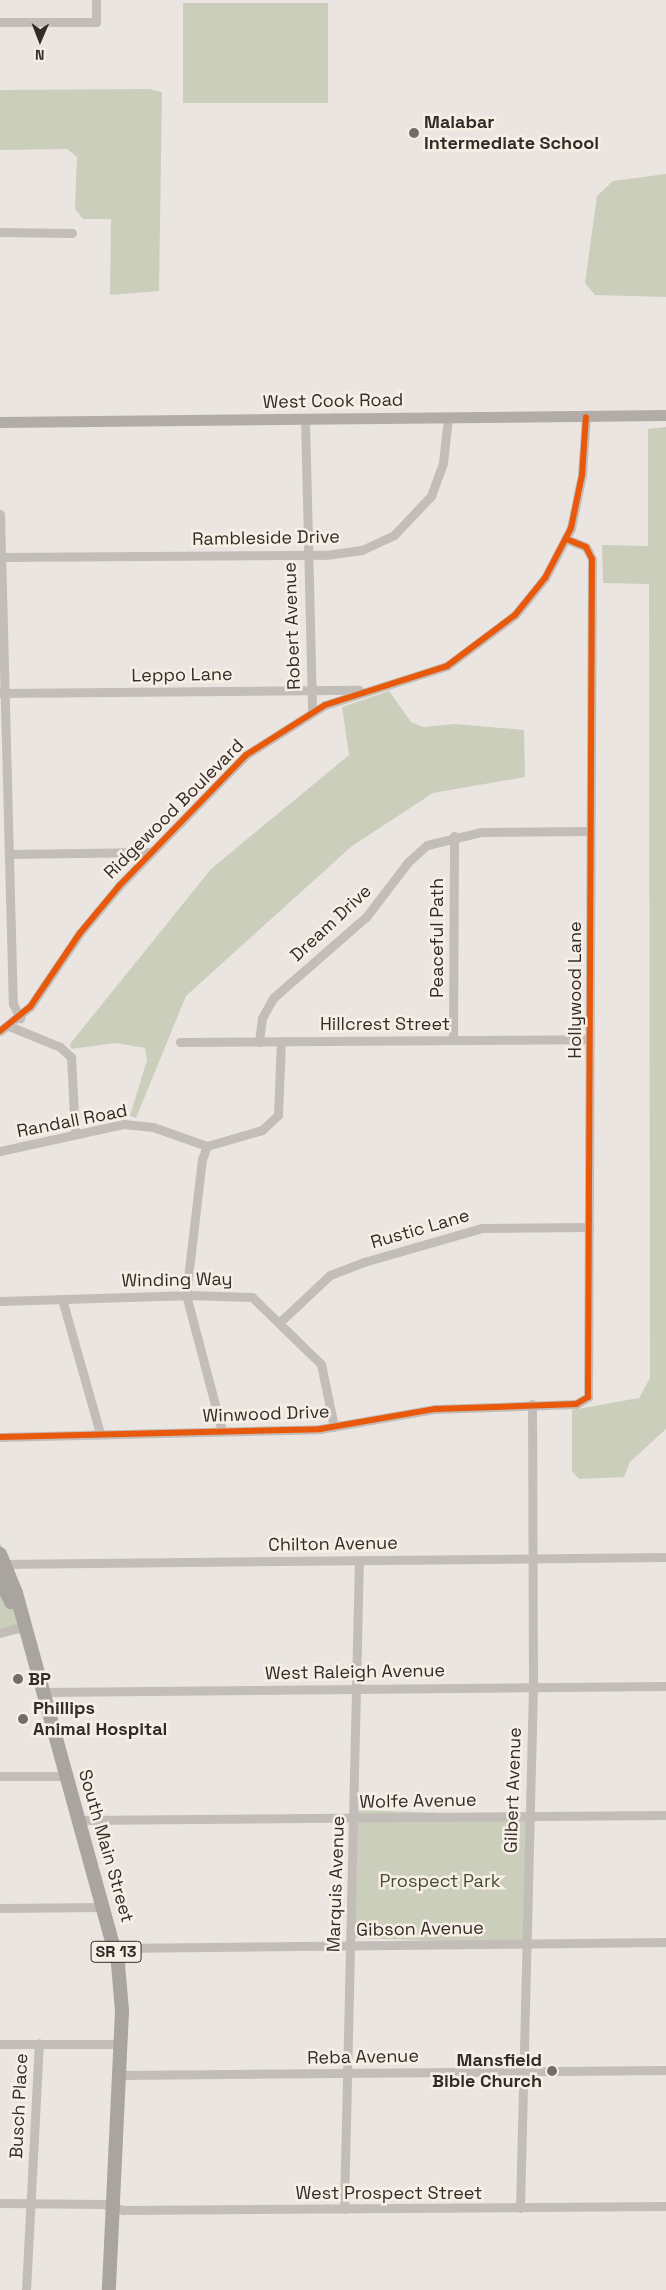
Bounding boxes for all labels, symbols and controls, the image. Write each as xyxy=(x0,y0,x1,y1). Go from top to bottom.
north arrow xyxy=(15,15,65,65)
text: N xyxy=(35,46,45,64)
place label: Malabar Intermediate School xyxy=(424,112,599,154)
marker: Malabar Intermediate School xyxy=(408,127,420,139)
street label: West Cook Road xyxy=(263,389,403,413)
street label: Rambleside Drive xyxy=(192,526,340,550)
street label: Robert Avenue xyxy=(279,562,305,690)
street label: Leppo Lane xyxy=(131,663,233,687)
street label: Ridgewood Boulevard xyxy=(100,735,248,883)
street label: Peaceful Path xyxy=(426,878,448,998)
street label: Dream Drive xyxy=(286,880,376,966)
street label: Hollywood Lane xyxy=(564,921,586,1059)
street label: Hillcrest Street xyxy=(320,1013,450,1035)
street label: Randall Road xyxy=(15,1100,129,1142)
street label: Rustic Lane xyxy=(368,1205,472,1253)
street label: Winding Way xyxy=(121,1268,233,1292)
street label: Winwood Drive xyxy=(202,1401,330,1427)
street label: Chilton Avenue xyxy=(268,1532,398,1556)
street label: West Raleigh Avenue xyxy=(265,1660,445,1684)
place label: BP xyxy=(28,1668,51,1690)
marker: BP xyxy=(12,1673,24,1685)
place label: Phillips Animal Hospital xyxy=(33,1698,167,1740)
marker: Phillips Animal Hospital xyxy=(17,1713,29,1725)
street label: Gilbert Avenue xyxy=(500,1727,526,1853)
street label: South Main Street xyxy=(74,1767,138,1925)
street label: Wolfe Avenue xyxy=(359,1789,477,1813)
street label: Marquis Avenue xyxy=(323,1815,349,1953)
park label: Prospect Park xyxy=(380,1870,500,1892)
street label: Gibson Avenue xyxy=(356,1917,484,1941)
road number: SR 13 xyxy=(90,1938,142,1965)
street label: Reba Avenue xyxy=(307,2045,419,2069)
place label: Mansfield Bible Church xyxy=(432,2050,542,2092)
street label: Busch Place xyxy=(5,2053,33,2159)
marker: Mansfield Bible Church xyxy=(546,2065,558,2077)
street label: West Prospect Street xyxy=(296,2182,482,2204)

